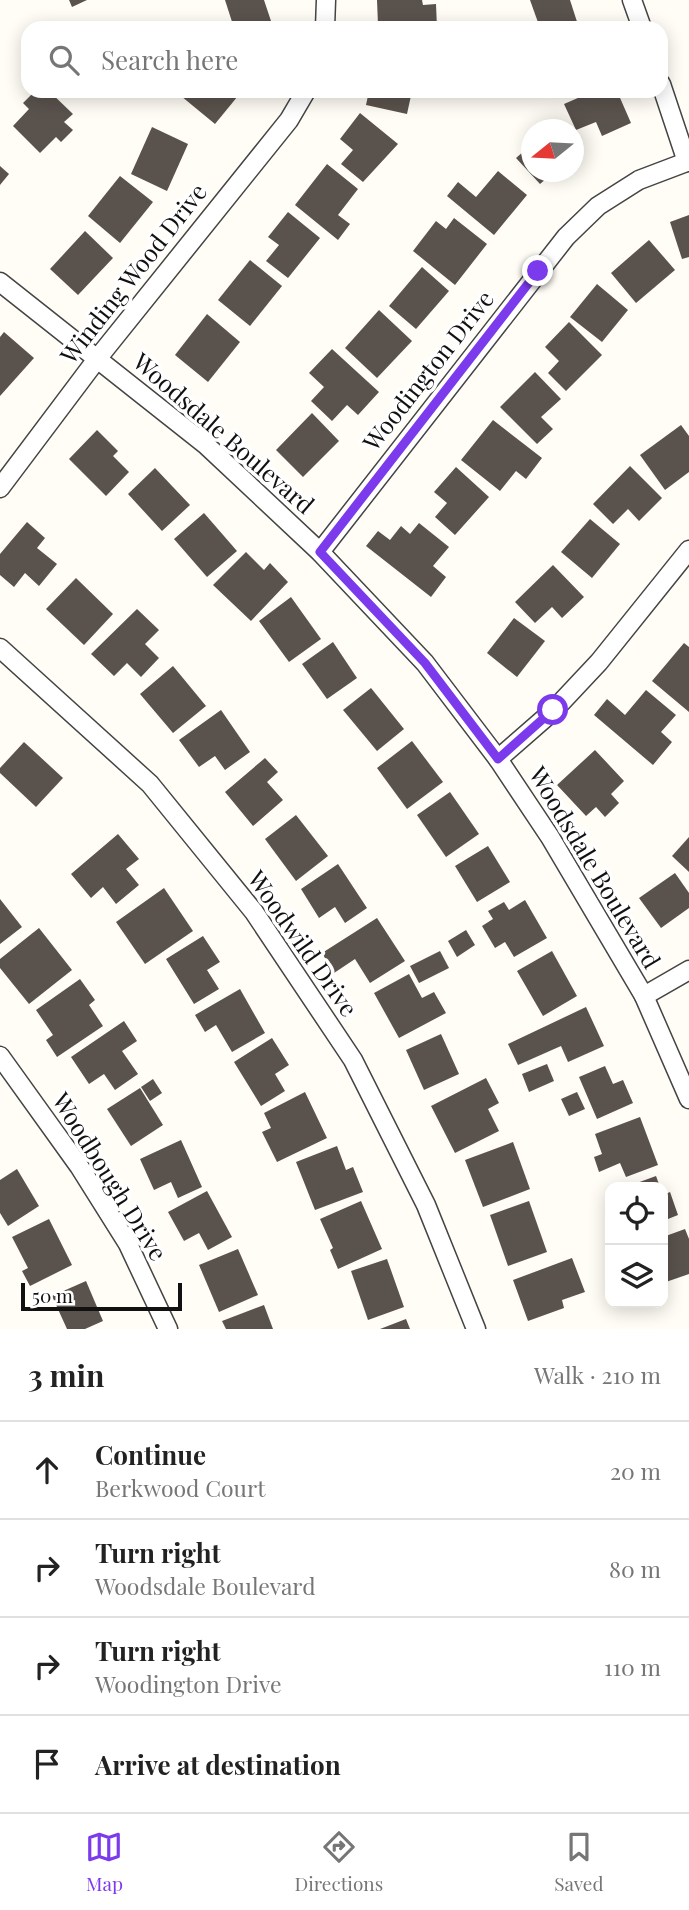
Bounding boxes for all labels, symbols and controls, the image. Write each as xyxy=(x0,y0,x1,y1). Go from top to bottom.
search box xyxy=(21,21,668,98)
icon: search xyxy=(45,41,83,79)
text: Search here xyxy=(101,42,238,77)
north arrow xyxy=(521,119,584,182)
street label: Winding Wood Drive xyxy=(51,176,213,370)
route end xyxy=(522,255,553,286)
street label: Woodington Drive xyxy=(354,283,500,457)
street label: Woodsdale Boulevard xyxy=(126,344,322,520)
route start xyxy=(537,694,568,725)
street label: Woodsdale Boulevard xyxy=(522,759,669,974)
street label: Woodwild Drive xyxy=(241,863,366,1022)
street label: Woodbough Drive xyxy=(46,1085,175,1266)
map controls xyxy=(605,1182,668,1308)
button: locate xyxy=(605,1182,668,1245)
button: layers xyxy=(605,1245,668,1308)
scale bar xyxy=(21,1280,182,1312)
text: 50 m xyxy=(32,1282,73,1308)
text: 3 min xyxy=(28,1355,104,1395)
text: Walk · 210 m xyxy=(534,1359,661,1390)
text: Continue xyxy=(95,1437,206,1472)
icon: ahead xyxy=(28,1451,66,1489)
text: 20 m xyxy=(610,1455,661,1486)
text: Berkwood Court xyxy=(95,1472,265,1503)
text: Turn right xyxy=(95,1535,221,1570)
icon: right xyxy=(28,1549,66,1587)
text: 80 m xyxy=(609,1553,661,1584)
text: Woodsdale Boulevard xyxy=(95,1570,316,1601)
text: Turn right xyxy=(95,1633,221,1668)
icon: right xyxy=(28,1647,66,1685)
text: 110 m xyxy=(604,1651,661,1682)
text: Woodington Drive xyxy=(95,1668,282,1699)
icon: arrive xyxy=(28,1745,66,1783)
text: Arrive at destination xyxy=(95,1747,341,1782)
tab: Map xyxy=(85,1828,123,1896)
tab: Directions xyxy=(294,1828,383,1896)
tab: Saved xyxy=(554,1828,604,1896)

